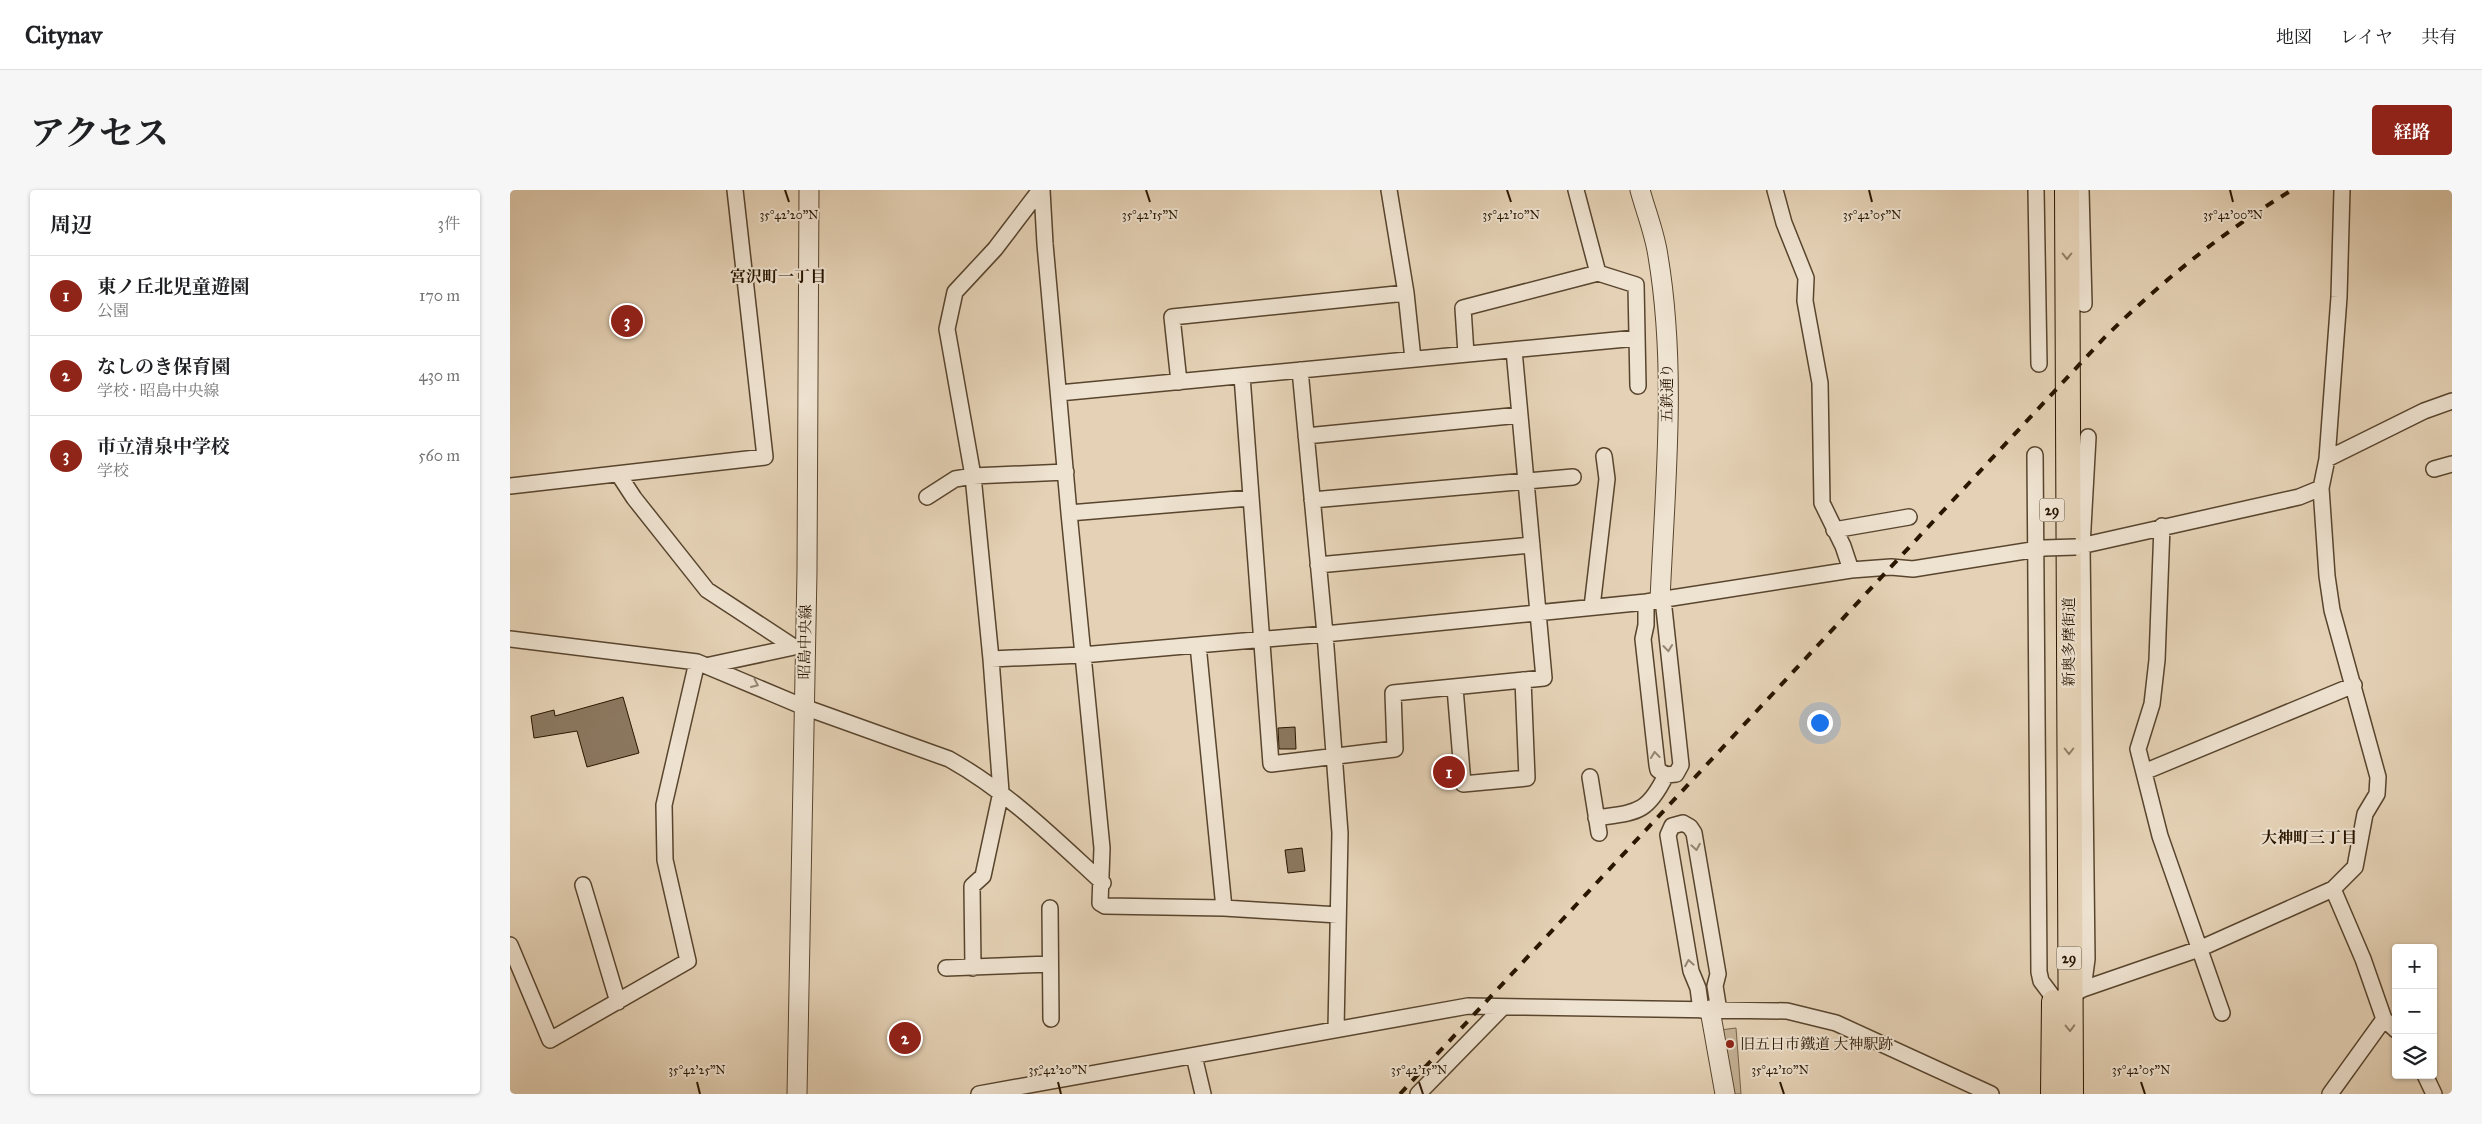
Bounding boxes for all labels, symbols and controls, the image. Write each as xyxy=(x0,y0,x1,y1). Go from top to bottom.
text: Citynav xyxy=(25,20,102,50)
text: 地図 xyxy=(2276,26,2312,48)
text: レイヤ xyxy=(2340,26,2393,48)
text: 共有 xyxy=(2421,26,2457,48)
button: 経路 xyxy=(2372,105,2452,155)
text: アクセス xyxy=(30,112,169,155)
text: 35°42'20"N xyxy=(760,208,818,222)
text: 35°42'15"N xyxy=(1122,208,1178,222)
text: 35°42'10"N xyxy=(1482,208,1540,222)
text: 35°42'05"N xyxy=(1843,208,1901,222)
text: 35°42'00"N xyxy=(2203,208,2263,222)
text: 周辺 xyxy=(50,212,92,238)
text: 3件 xyxy=(438,214,460,233)
one-way arrow xyxy=(2062,252,2072,260)
district label: 宮沢町一丁目 xyxy=(730,267,826,286)
text: 東ノ丘北児童遊園 xyxy=(97,275,249,298)
text: 1 xyxy=(63,286,69,305)
text: 170 m xyxy=(419,286,460,305)
text: 公園 xyxy=(97,301,129,320)
pin: 3 xyxy=(611,302,643,340)
text: なしのき保育園 xyxy=(97,355,230,378)
street label: 五鉄通り xyxy=(1658,363,1676,423)
text: 2 xyxy=(62,366,70,385)
text: 430 m xyxy=(418,366,460,385)
text: 学校 · 昭島中央線 xyxy=(97,381,219,400)
text: 市立清泉中学校 xyxy=(97,435,230,458)
text: 3 xyxy=(63,446,69,465)
text: 560 m xyxy=(418,446,460,465)
text: 学校 xyxy=(97,461,129,480)
road number: 29 xyxy=(2040,498,2064,522)
street label: 新奥多摩街道 xyxy=(2060,597,2078,687)
street label: 昭島中央線 xyxy=(795,604,815,680)
one-way arrow xyxy=(1662,644,1673,652)
one-way arrow xyxy=(750,678,759,688)
your location xyxy=(1807,710,1833,736)
one-way arrow xyxy=(2064,748,2074,755)
one-way arrow xyxy=(1650,751,1661,759)
pin: 1 xyxy=(1433,753,1465,791)
district label: 大神町三丁目 xyxy=(2261,828,2357,847)
one-way arrow xyxy=(1691,843,1701,851)
map controls xyxy=(2392,944,2437,1079)
button: + xyxy=(2392,944,2437,989)
road number: 29 xyxy=(2056,946,2082,970)
one-way arrow xyxy=(1685,959,1695,967)
button: − xyxy=(2392,989,2437,1034)
pin: 2 xyxy=(889,1019,921,1057)
one-way arrow xyxy=(2065,1024,2075,1032)
button: layers xyxy=(2392,1034,2437,1079)
place label: 旧五日市鐵道 大神駅跡 xyxy=(1740,1035,1893,1053)
marker: 旧五日市鐵道 大神駅跡 xyxy=(1724,1038,1736,1050)
text: 35°42'25"N xyxy=(668,1063,726,1077)
text: 35°42'20"N xyxy=(1029,1063,1087,1077)
text: 35°42'15"N xyxy=(1391,1063,1447,1077)
text: 35°42'10"N xyxy=(1751,1063,1809,1077)
text: 35°42'05"N xyxy=(2112,1063,2170,1077)

